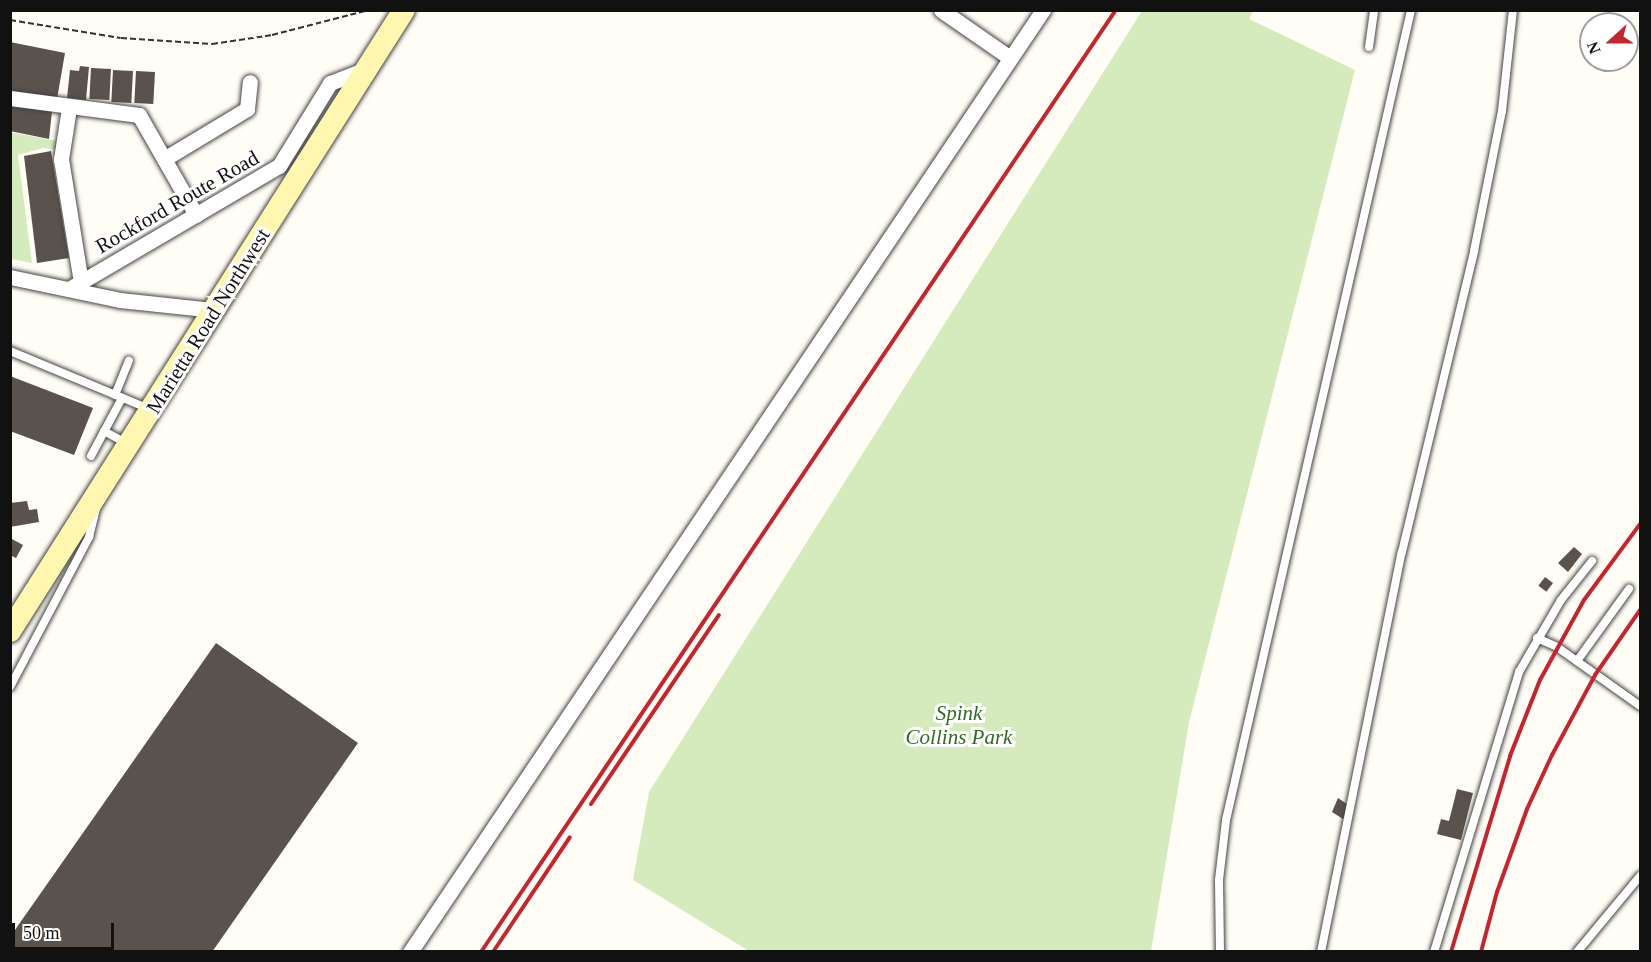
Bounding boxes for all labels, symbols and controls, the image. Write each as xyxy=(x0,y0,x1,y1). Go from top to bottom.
north arrow xyxy=(1579,12,1639,72)
text: N xyxy=(1584,39,1604,56)
street label: Rockford Route Road xyxy=(91,145,263,259)
street label: Marietta Road Northwest xyxy=(141,224,275,418)
park label: Spink Collins Park xyxy=(906,700,1012,750)
scale bar xyxy=(15,911,117,949)
text: 50 m xyxy=(23,923,60,943)

